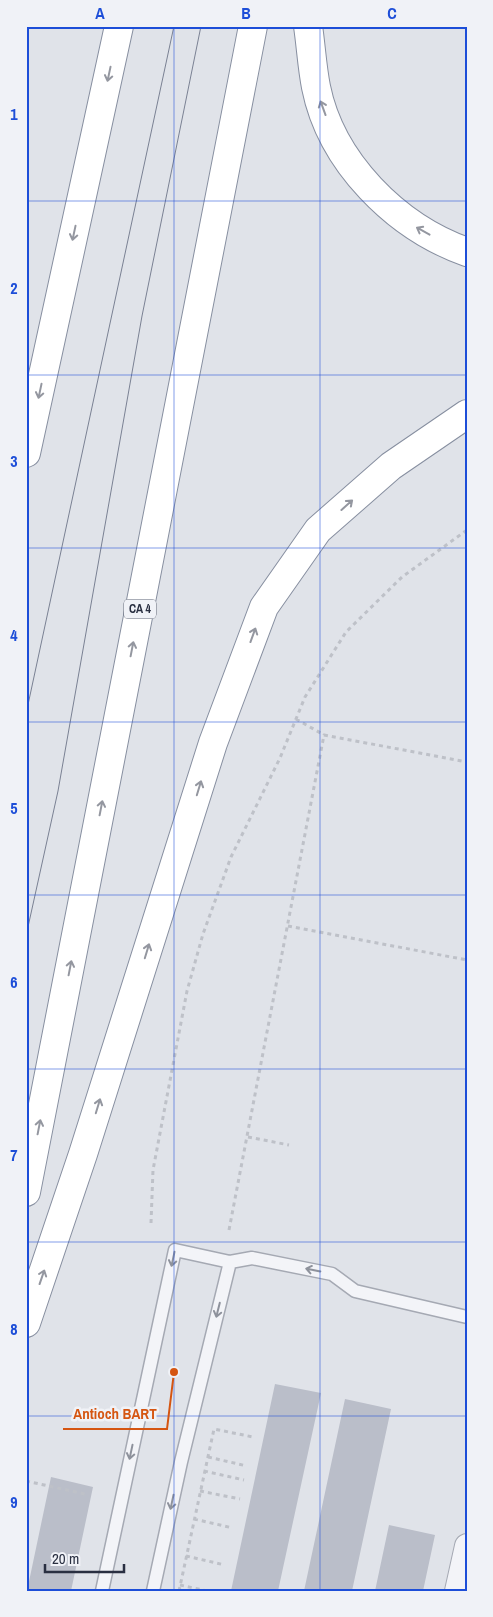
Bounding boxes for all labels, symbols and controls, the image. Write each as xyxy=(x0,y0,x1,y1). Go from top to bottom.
text: A xyxy=(95,2,105,24)
text: B xyxy=(241,2,251,24)
text: C xyxy=(387,2,397,24)
one-way arrow xyxy=(104,65,113,81)
one-way arrow xyxy=(318,100,327,116)
text: 1 xyxy=(10,103,18,125)
one-way arrow xyxy=(69,224,78,240)
one-way arrow xyxy=(416,226,431,235)
text: 2 xyxy=(10,277,18,299)
one-way arrow xyxy=(35,383,44,399)
text: 3 xyxy=(10,450,18,472)
one-way arrow xyxy=(341,499,354,511)
road number: CA 4 xyxy=(124,600,156,618)
text: 4 xyxy=(10,624,18,646)
one-way arrow xyxy=(249,628,258,643)
one-way arrow xyxy=(128,641,137,657)
one-way arrow xyxy=(194,780,204,796)
text: 5 xyxy=(10,797,18,819)
one-way arrow xyxy=(97,800,106,816)
one-way arrow xyxy=(143,944,153,960)
one-way arrow xyxy=(66,960,75,976)
text: 6 xyxy=(10,971,18,993)
one-way arrow xyxy=(94,1099,104,1115)
one-way arrow xyxy=(35,1119,44,1135)
text: 7 xyxy=(10,1144,18,1166)
one-way arrow xyxy=(168,1251,177,1267)
one-way arrow xyxy=(305,1265,321,1274)
one-way arrow xyxy=(38,1270,47,1285)
one-way arrow xyxy=(213,1301,222,1317)
text: 8 xyxy=(10,1318,18,1340)
callout: Antioch BART xyxy=(63,1399,167,1429)
text: Antioch BART xyxy=(73,1403,157,1424)
one-way arrow xyxy=(126,1444,136,1460)
text: 9 xyxy=(10,1491,18,1513)
one-way arrow xyxy=(167,1493,176,1509)
scale bar xyxy=(45,1542,124,1574)
text: 20 m xyxy=(52,1548,79,1569)

